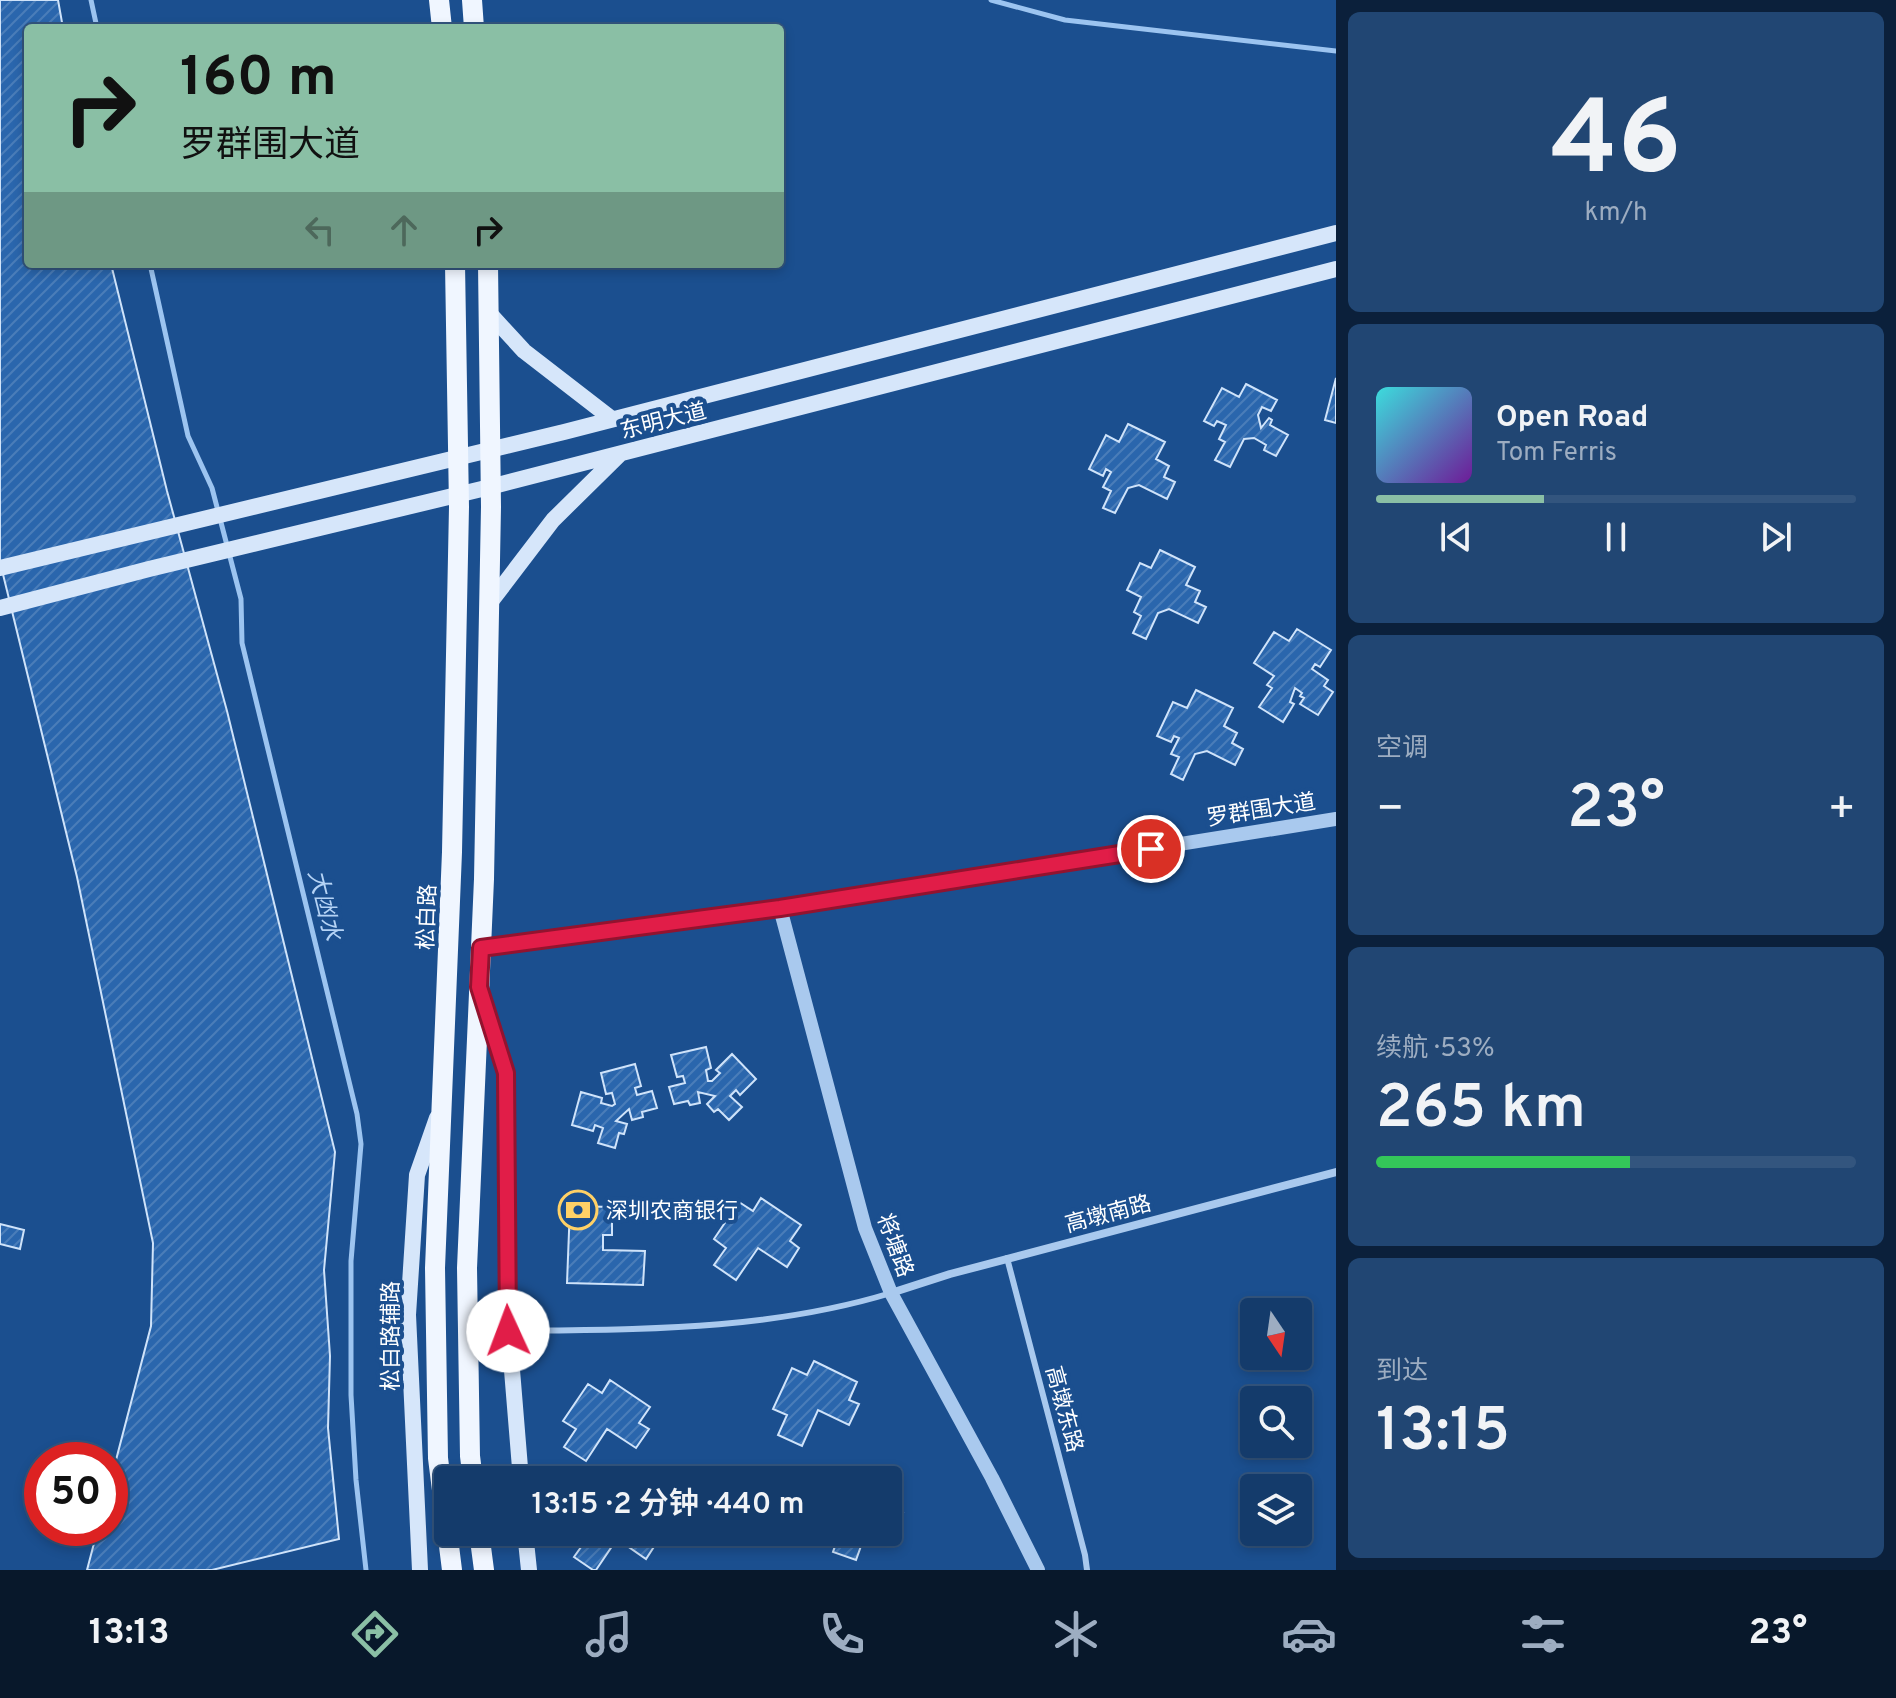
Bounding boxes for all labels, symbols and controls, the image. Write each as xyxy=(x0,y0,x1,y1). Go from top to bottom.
text: 160 m xyxy=(180,45,337,115)
icon: right xyxy=(48,56,152,160)
text: 46 xyxy=(1551,79,1681,211)
text: 罗群围大道 xyxy=(180,124,360,170)
text: km/h xyxy=(1584,197,1648,230)
icon: left xyxy=(298,208,342,252)
icon: ahead xyxy=(382,208,426,252)
icon: right xyxy=(466,208,510,252)
street label: 东明大道 xyxy=(618,399,710,446)
text: Open Road xyxy=(1496,400,1648,437)
text: Tom Ferris xyxy=(1496,437,1617,470)
icon: previous xyxy=(1434,515,1478,559)
icon: pause xyxy=(1594,515,1638,559)
icon: next xyxy=(1754,515,1798,559)
text: 空调 xyxy=(1376,733,1428,766)
text: 23° xyxy=(1567,773,1665,849)
text: − xyxy=(1376,783,1404,839)
text: + xyxy=(1828,783,1856,839)
street label: 罗群围大道 xyxy=(1205,790,1318,833)
pin xyxy=(1117,815,1185,883)
icon: arrive xyxy=(1129,827,1173,871)
water label: 大凼水 xyxy=(300,867,347,945)
street label: 松白路 xyxy=(414,884,443,951)
text: 续航 · 53% xyxy=(1376,1033,1495,1066)
text: 265 km xyxy=(1376,1073,1586,1149)
bank icon: 深圳农商银行 xyxy=(557,1189,599,1231)
street label: 高墩南路 xyxy=(1063,1191,1155,1240)
place label: 深圳农商银行 xyxy=(606,1199,738,1226)
street label: 将塘路 xyxy=(870,1210,918,1281)
street label: 松白路辅路 xyxy=(379,1281,406,1391)
position arrow xyxy=(466,1289,550,1373)
north arrow xyxy=(1240,1298,1312,1370)
map controls xyxy=(1240,1298,1312,1546)
text: 到达 xyxy=(1376,1356,1428,1389)
street label: 高墩东路 xyxy=(1038,1364,1087,1456)
button: search xyxy=(1240,1386,1312,1458)
text: 13:15 xyxy=(1376,1396,1510,1472)
speed limit sign: 50 xyxy=(24,1442,128,1546)
button: layers xyxy=(1240,1474,1312,1546)
text: 13:15 · 2 分钟 · 440 m xyxy=(531,1487,805,1524)
icon: directions xyxy=(347,1606,403,1662)
icon: music xyxy=(581,1606,637,1662)
icon: phone xyxy=(814,1606,870,1662)
icon: climate xyxy=(1048,1606,1104,1662)
icon: car xyxy=(1281,1606,1337,1662)
icon: filters xyxy=(1515,1606,1571,1662)
text: 13:13 xyxy=(89,1611,170,1657)
text: 23° xyxy=(1749,1611,1807,1657)

